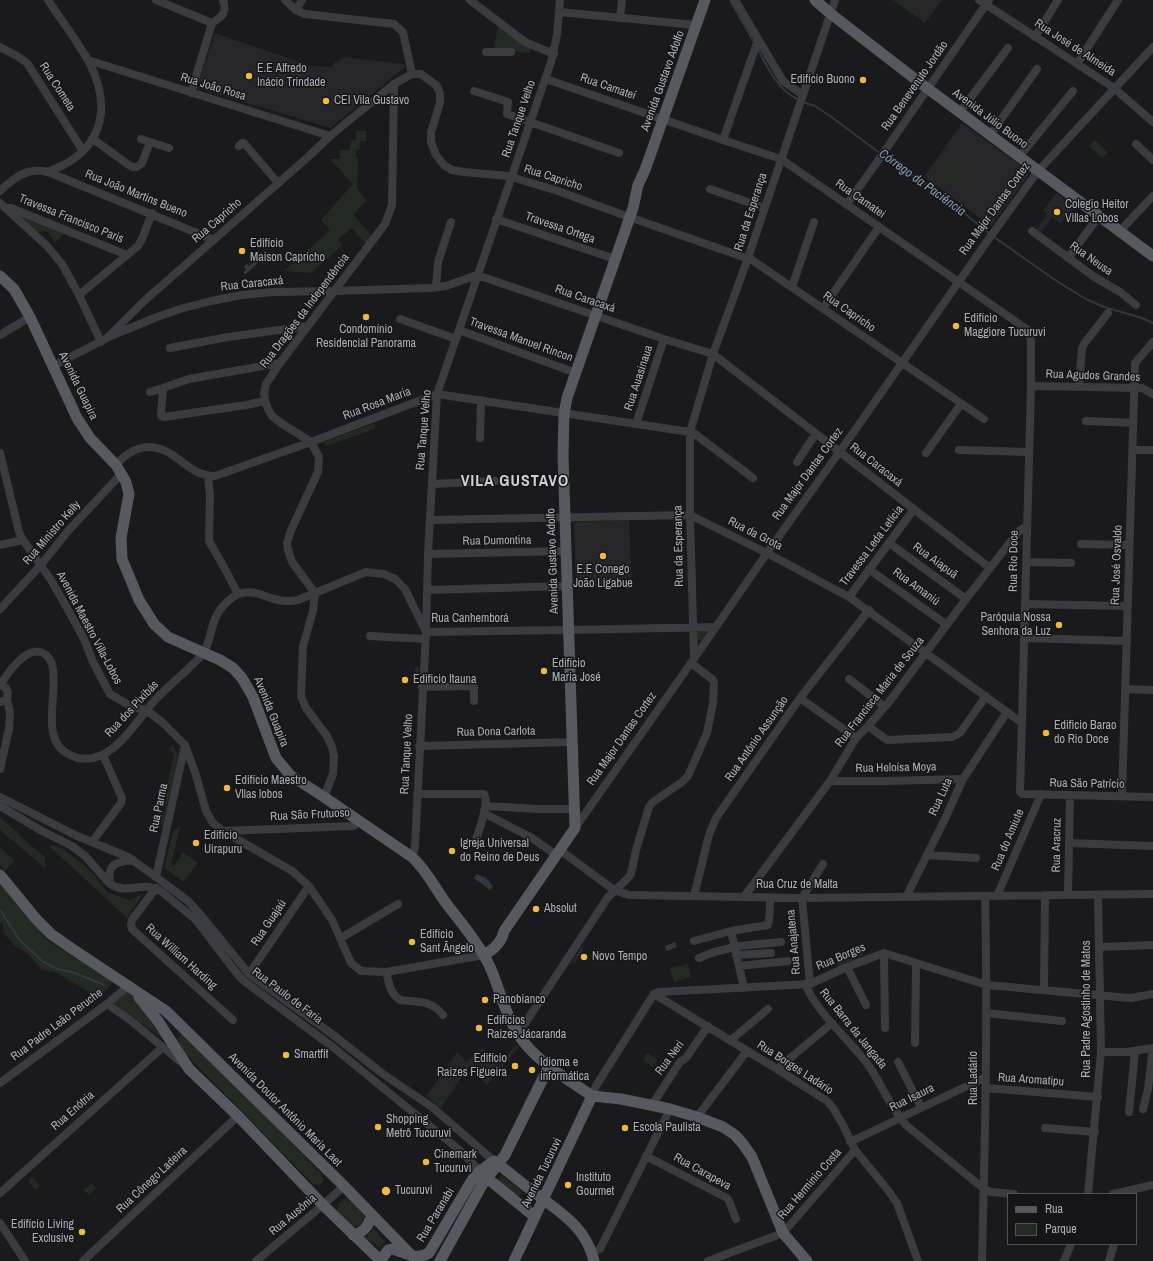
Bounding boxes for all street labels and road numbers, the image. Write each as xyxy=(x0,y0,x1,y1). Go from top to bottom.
street label: Rua José de Almeida xyxy=(1032,16,1118,80)
street label: Avenida Gustavo Adolfo xyxy=(638,29,688,133)
street label: Rua Benevenuto Jordão xyxy=(879,38,951,134)
street label: Rua Cometa xyxy=(36,60,78,114)
street label: Rua João Rosa xyxy=(178,70,248,104)
street label: Rua Camateí xyxy=(578,71,638,103)
street label: Rua Tanque Velho xyxy=(499,79,539,159)
street label: Avenida Júlio Buono xyxy=(949,86,1031,152)
street label: Rua Major Dantas Cortez xyxy=(957,160,1033,258)
street label: Rua Capricho xyxy=(522,162,584,194)
street label: Rua João Martins Bueno xyxy=(83,167,189,221)
street label: Rua da Esperança xyxy=(732,171,770,253)
street label: Rua Camatei xyxy=(832,176,888,222)
street label: Travessa Francisco Paris xyxy=(16,191,126,247)
street label: Rua Capricho xyxy=(189,196,245,246)
street label: Travessa Ortega xyxy=(523,209,597,247)
street label: Rua Neusa xyxy=(1067,239,1115,279)
street label: Rua Dragões da Independência xyxy=(257,251,353,371)
street label: Rua Caracaxá xyxy=(220,274,284,294)
street label: Rua Caracaxá xyxy=(553,282,617,316)
street label: Rua Capricho xyxy=(820,289,878,335)
street label: Travessa Manuel Rincon xyxy=(467,315,575,365)
street label: Rua Auasinaua xyxy=(622,344,656,412)
street label: Avenida Guapira xyxy=(55,349,101,423)
street label: Rua Agudos Grandes xyxy=(1045,367,1141,385)
street label: Rua Rosa Maria xyxy=(341,384,413,424)
street label: Rua Tanque Velho xyxy=(413,389,435,471)
street label: Rua Major Dantas Cortez xyxy=(770,425,846,523)
street label: Rua Caracaxá xyxy=(847,440,905,490)
street label: Rua Ministro Kelly xyxy=(20,498,84,568)
street label: Travessa Leda Letícia xyxy=(837,503,907,589)
street label: Rua da Esperança xyxy=(671,505,687,587)
street label: Avenida Gustavo Adolfo xyxy=(544,508,562,614)
street label: Rua da Grota xyxy=(725,514,785,554)
street label: Rua José Osvaldo xyxy=(1108,525,1126,605)
street label: Rua Rio Doce xyxy=(1006,530,1022,592)
street label: Rua Dumontina xyxy=(462,533,532,549)
street label: Rua Aiapuã xyxy=(910,540,960,582)
street label: Rua Amaniú xyxy=(890,565,942,609)
street label: Avenida Maestro Villa-Lobos xyxy=(53,569,125,687)
street label: Rua Canhemborá xyxy=(431,612,509,626)
street label: Rua Francisca Maria de Souza xyxy=(832,634,928,750)
street label: Avenida Guapira xyxy=(250,675,292,749)
street label: Rua dos Pixibás xyxy=(102,678,162,740)
street label: Rua Major Dantas Cortez xyxy=(584,689,660,789)
street label: Rua Antônio Assunção xyxy=(722,694,792,784)
street label: Rua Tanque Velho xyxy=(398,713,416,795)
street label: Rua Dona Carlota xyxy=(457,724,535,740)
street label: Rua Heloísa Moya xyxy=(855,760,937,776)
street label: Rua Luta xyxy=(926,776,956,818)
street label: Rua São Patrício xyxy=(1049,776,1125,792)
street label: Rua Parma xyxy=(147,782,171,834)
street label: Rua São Frutuoso xyxy=(270,806,350,824)
street label: Rua do Amiute xyxy=(989,807,1027,873)
street label: Rua Aracruz xyxy=(1049,818,1065,872)
street label: Rua Cruz de Malta xyxy=(756,878,838,892)
street label: Rua Guajaú xyxy=(248,897,290,949)
street label: Rua Anajatena xyxy=(784,909,804,975)
street label: Rua William Harding xyxy=(142,921,220,993)
street label: Rua Borges xyxy=(814,940,868,974)
street label: Rua Padre Agostinho de Matos xyxy=(1080,940,1094,1078)
street label: Rua Paulo de Faria xyxy=(249,965,325,1027)
street label: Rua Padre Leão Peruche xyxy=(8,986,106,1064)
street label: Rua Barra da Jangada xyxy=(816,986,890,1072)
street label: Rua Neri xyxy=(652,1038,688,1078)
street label: Rua Borges Ladário xyxy=(754,1038,836,1098)
street label: Avenida Doutor Antônio Maria Laet xyxy=(225,1050,345,1170)
street label: Rua Ladário xyxy=(967,1051,981,1105)
street label: Rua Aromatipu xyxy=(997,1071,1065,1089)
street label: Rua Isaura xyxy=(887,1081,937,1115)
street label: Rua Enótria xyxy=(48,1088,98,1134)
street label: Avenida Tucuruvi xyxy=(519,1136,565,1210)
street label: Rua Cônego Ladeira xyxy=(114,1144,190,1216)
street label: Rua Herminio Costa xyxy=(775,1145,845,1223)
street label: Rua Carapeva xyxy=(671,1150,733,1194)
street label: Rua Paranabi xyxy=(414,1185,458,1245)
street label: Rua Ausônia xyxy=(267,1191,319,1239)

